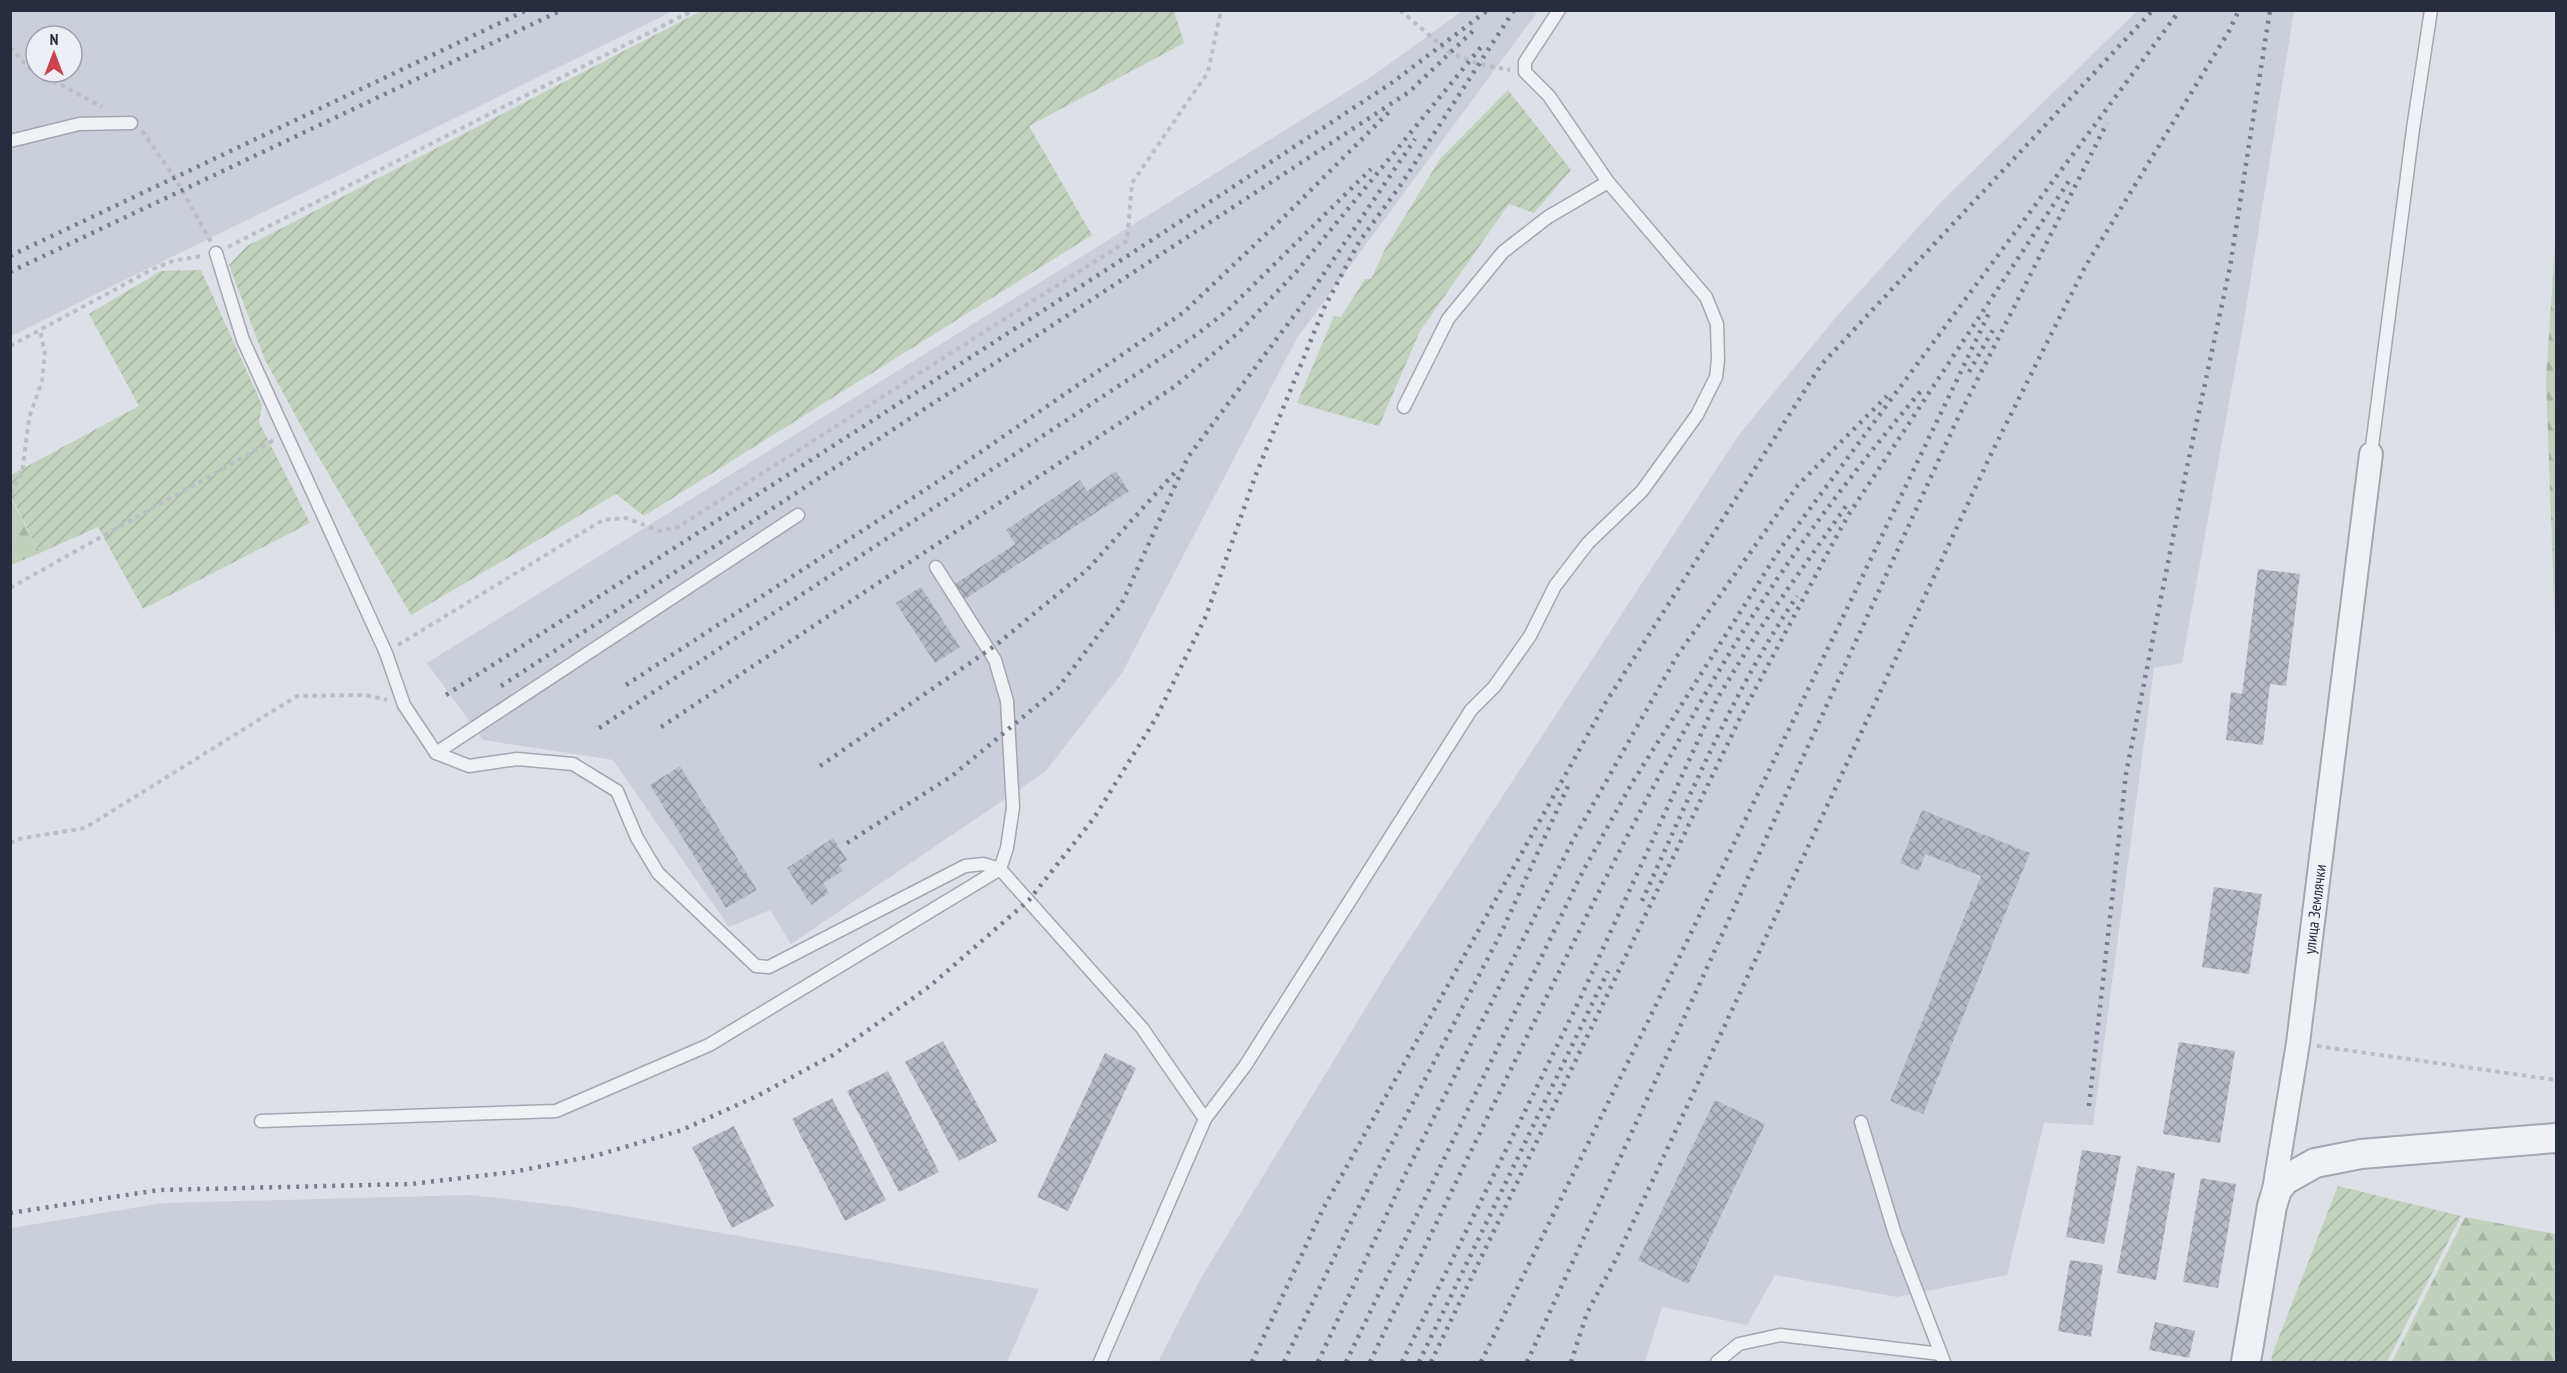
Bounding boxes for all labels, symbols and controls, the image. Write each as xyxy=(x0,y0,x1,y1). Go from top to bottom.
north arrow xyxy=(24,24,84,84)
text: N xyxy=(50,29,58,49)
street label: улица Землячки xyxy=(2299,863,2330,955)

